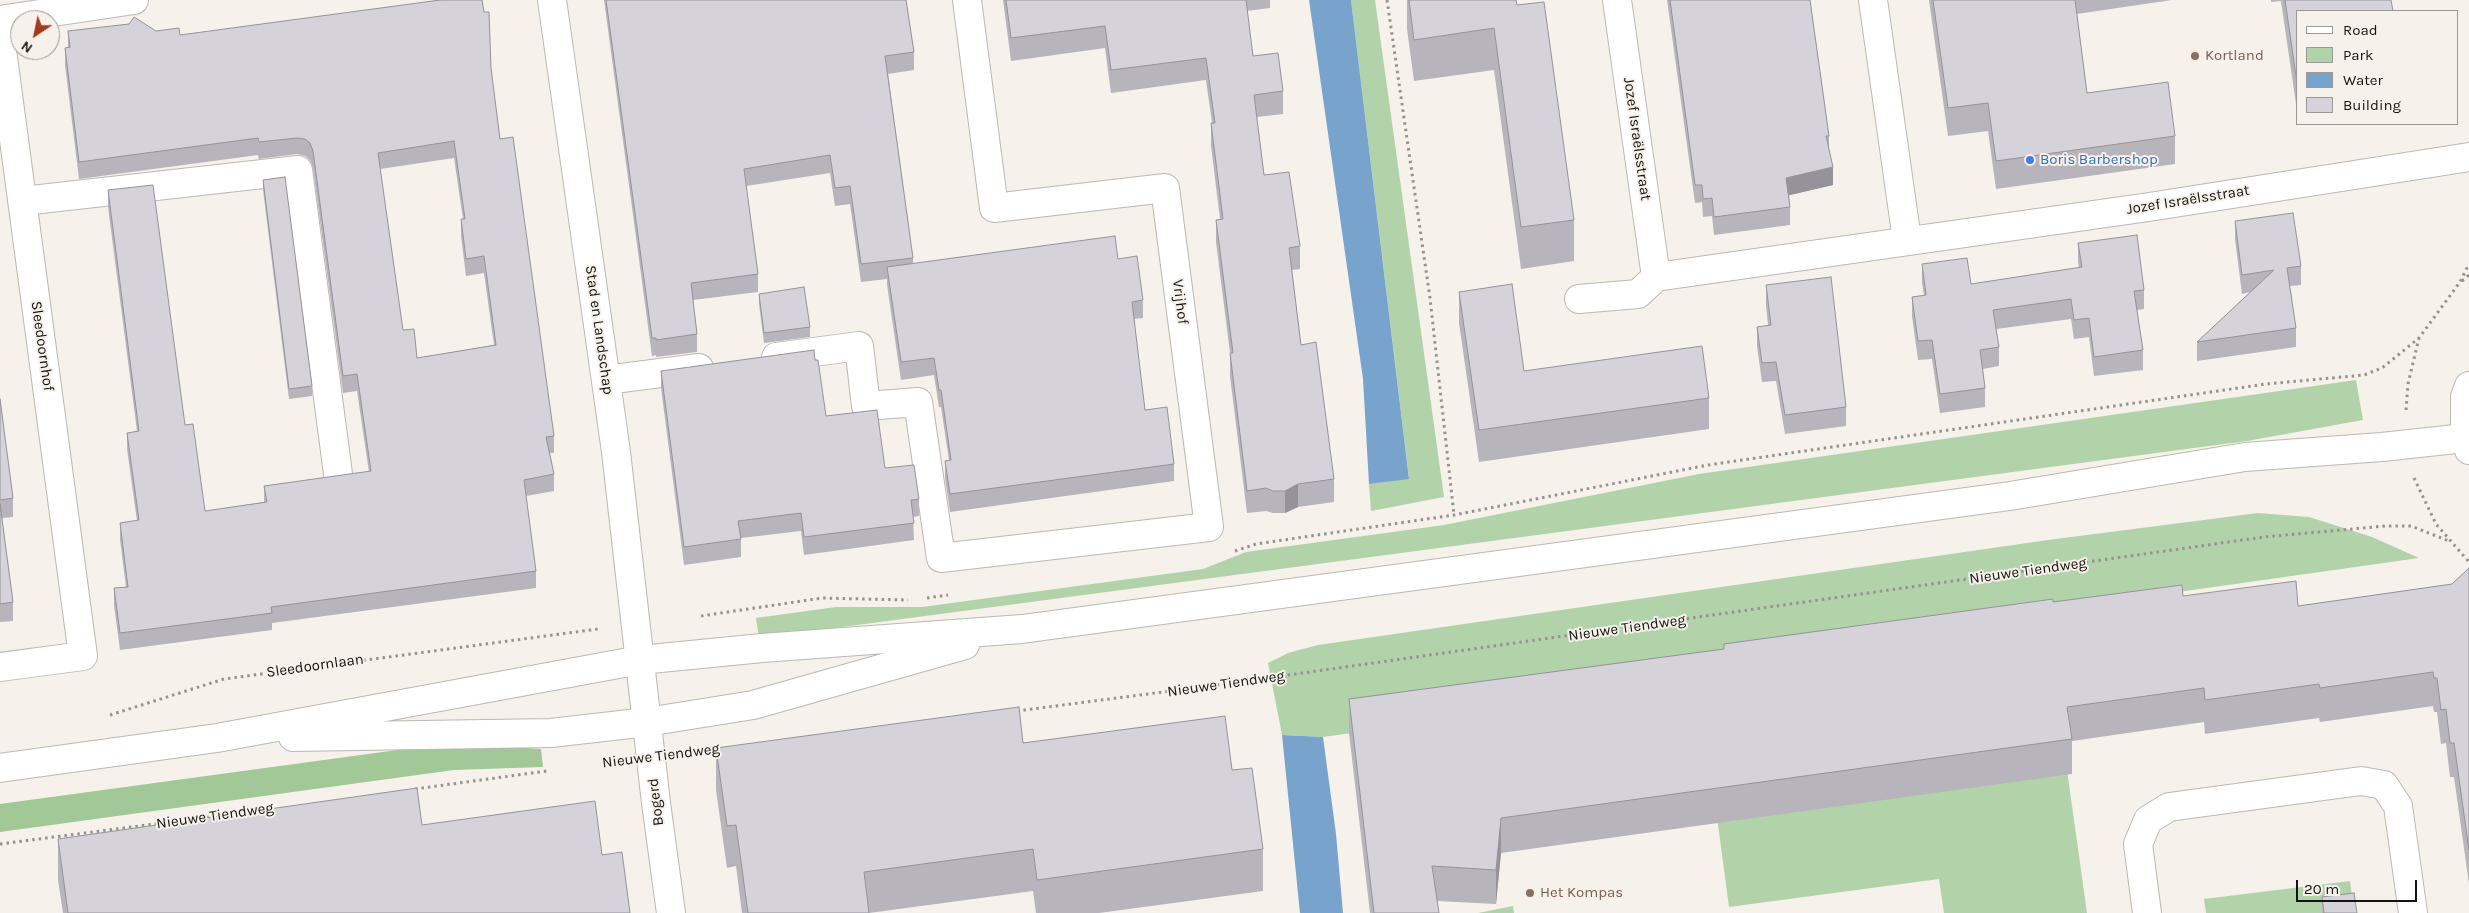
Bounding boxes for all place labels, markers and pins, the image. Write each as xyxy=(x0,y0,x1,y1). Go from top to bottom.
place label: Kortland xyxy=(2205,47,2264,65)
marker: Kortland xyxy=(2189,50,2201,62)
place label: Boris Barbershop xyxy=(2040,151,2158,169)
marker: Boris Barbershop xyxy=(2024,154,2036,166)
place label: Het Kompas xyxy=(1540,884,1623,902)
marker: Het Kompas xyxy=(1524,887,1536,899)

